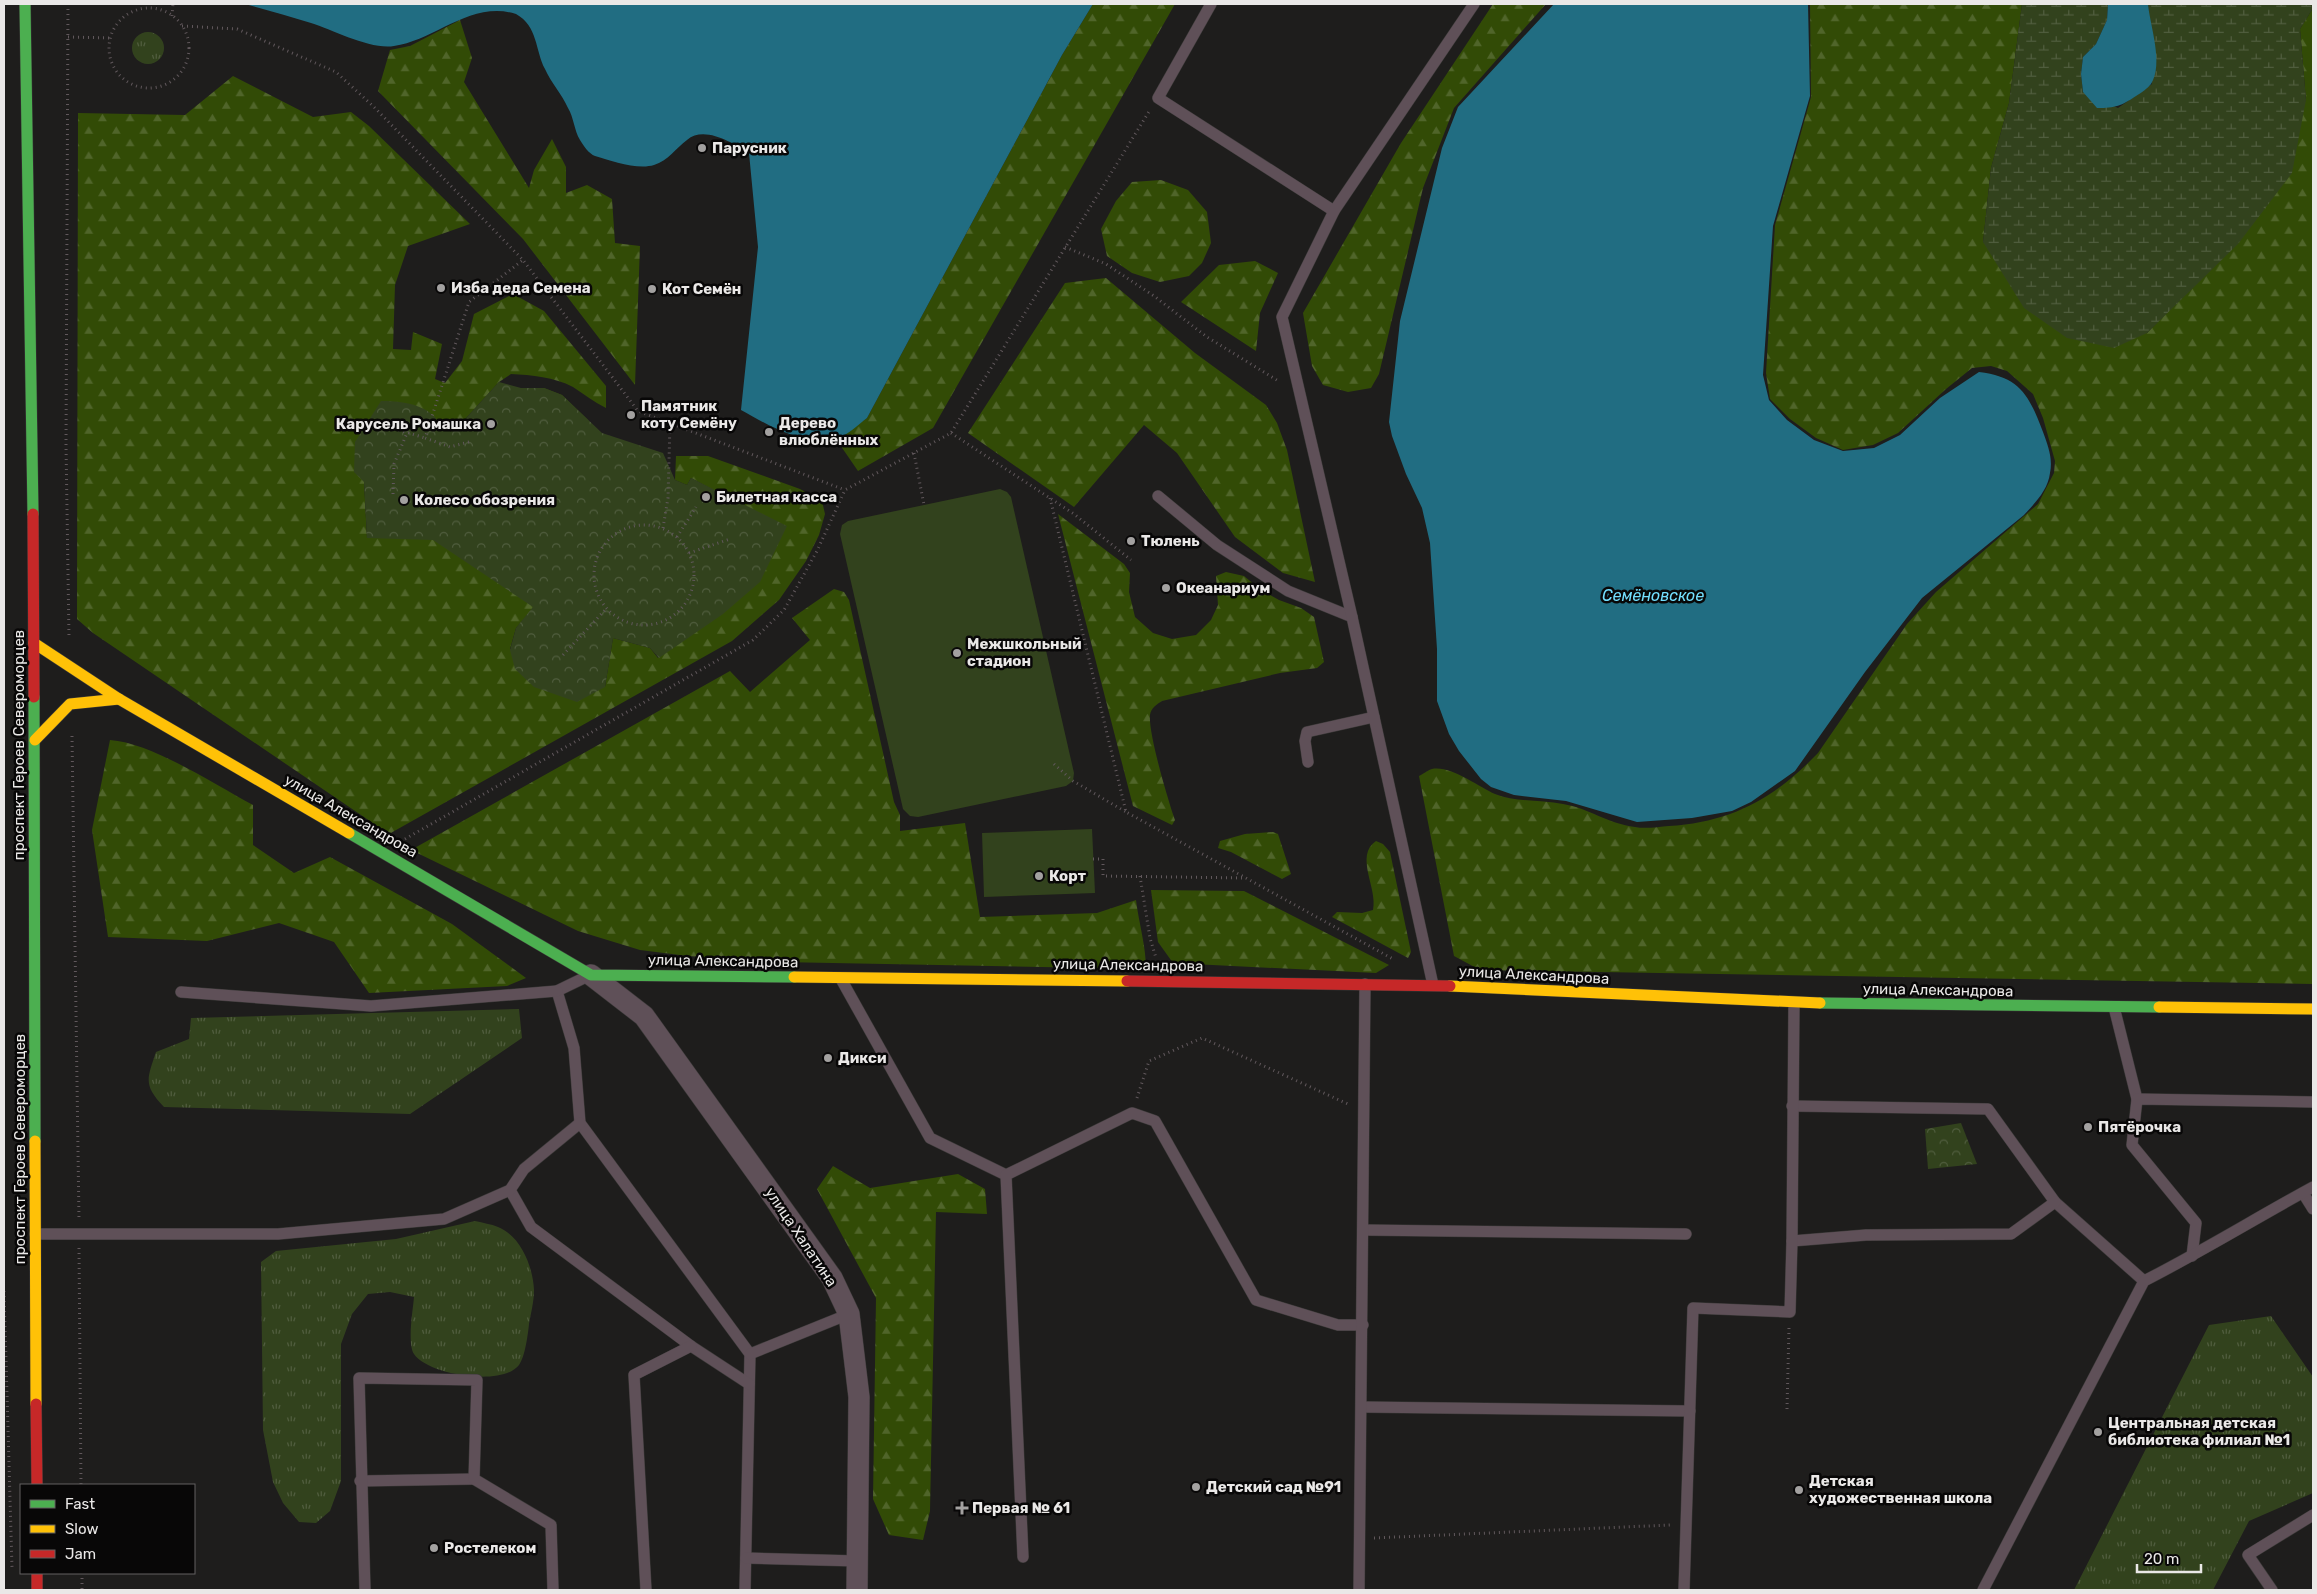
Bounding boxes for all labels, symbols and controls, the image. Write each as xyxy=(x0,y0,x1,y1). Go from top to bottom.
place label: Парусник xyxy=(712,139,787,157)
marker: Парусник xyxy=(696,142,708,154)
place label: Изба деда Семена xyxy=(451,279,591,297)
place label: Кот Семён xyxy=(662,280,741,298)
marker: Изба деда Семена xyxy=(435,282,447,294)
marker: Кот Семён xyxy=(646,283,658,295)
place label: Памятник коту Семёну xyxy=(641,397,737,432)
marker: Памятник коту Семёну xyxy=(625,409,637,421)
place label: Дерево влюблённых xyxy=(779,414,879,449)
place label: Карусель Ромашка xyxy=(336,415,481,433)
marker: Карусель Ромашка xyxy=(485,418,497,430)
marker: Дерево влюблённых xyxy=(763,426,775,438)
place label: Билетная касса xyxy=(716,488,837,506)
place label: Колесо обозрения xyxy=(414,491,555,509)
marker: Билетная касса xyxy=(700,491,712,503)
marker: Колесо обозрения xyxy=(398,494,410,506)
place label: Тюлень xyxy=(1141,532,1200,550)
marker: Тюлень xyxy=(1125,535,1137,547)
place label: Океанариум xyxy=(1176,579,1270,597)
marker: Океанариум xyxy=(1160,582,1172,594)
water label: Семёновское xyxy=(1602,586,1704,605)
street label: проспект Героев Североморцев xyxy=(10,630,28,860)
place label: Межшкольный стадион xyxy=(967,635,1082,670)
marker: Межшкольный стадион xyxy=(951,647,963,659)
street label: улица Александрова xyxy=(281,771,421,861)
place label: Корт xyxy=(1049,867,1087,885)
marker: Корт xyxy=(1033,870,1045,882)
street label: улица Александрова xyxy=(648,951,798,971)
street label: улица Александрова xyxy=(1053,955,1203,975)
street label: улица Александрова xyxy=(1458,962,1610,988)
street label: улица Александрова xyxy=(1863,980,2013,1000)
street label: проспект Героев Североморцев xyxy=(11,1034,29,1264)
place label: Дикси xyxy=(838,1049,886,1067)
marker: Дикси xyxy=(822,1052,834,1064)
place label: Пятёрочка xyxy=(2098,1118,2181,1136)
marker: Пятёрочка xyxy=(2082,1121,2094,1133)
street label: улица Халатина xyxy=(761,1184,841,1290)
place label: Центральная детская библиотека филиал №1 xyxy=(2108,1414,2290,1449)
marker: Центральная детская библиотека филиал №1 xyxy=(2092,1426,2104,1438)
place label: Детская художественная школа xyxy=(1809,1472,1992,1507)
place label: Детский сад №91 xyxy=(1206,1478,1341,1496)
marker: Детский сад №91 xyxy=(1190,1481,1202,1493)
legend xyxy=(20,1484,195,1574)
marker: Детская художественная школа xyxy=(1793,1484,1805,1496)
text: Fast xyxy=(65,1495,95,1513)
place label: Первая № 61 xyxy=(972,1499,1070,1517)
marker: Первая № 61 xyxy=(956,1502,968,1514)
text: Slow xyxy=(65,1520,98,1538)
place label: Ростелеком xyxy=(444,1539,536,1557)
marker: Ростелеком xyxy=(428,1542,440,1554)
scale bar xyxy=(2137,1542,2201,1574)
text: Jam xyxy=(65,1545,96,1563)
text: 20 m xyxy=(2144,1550,2179,1568)

